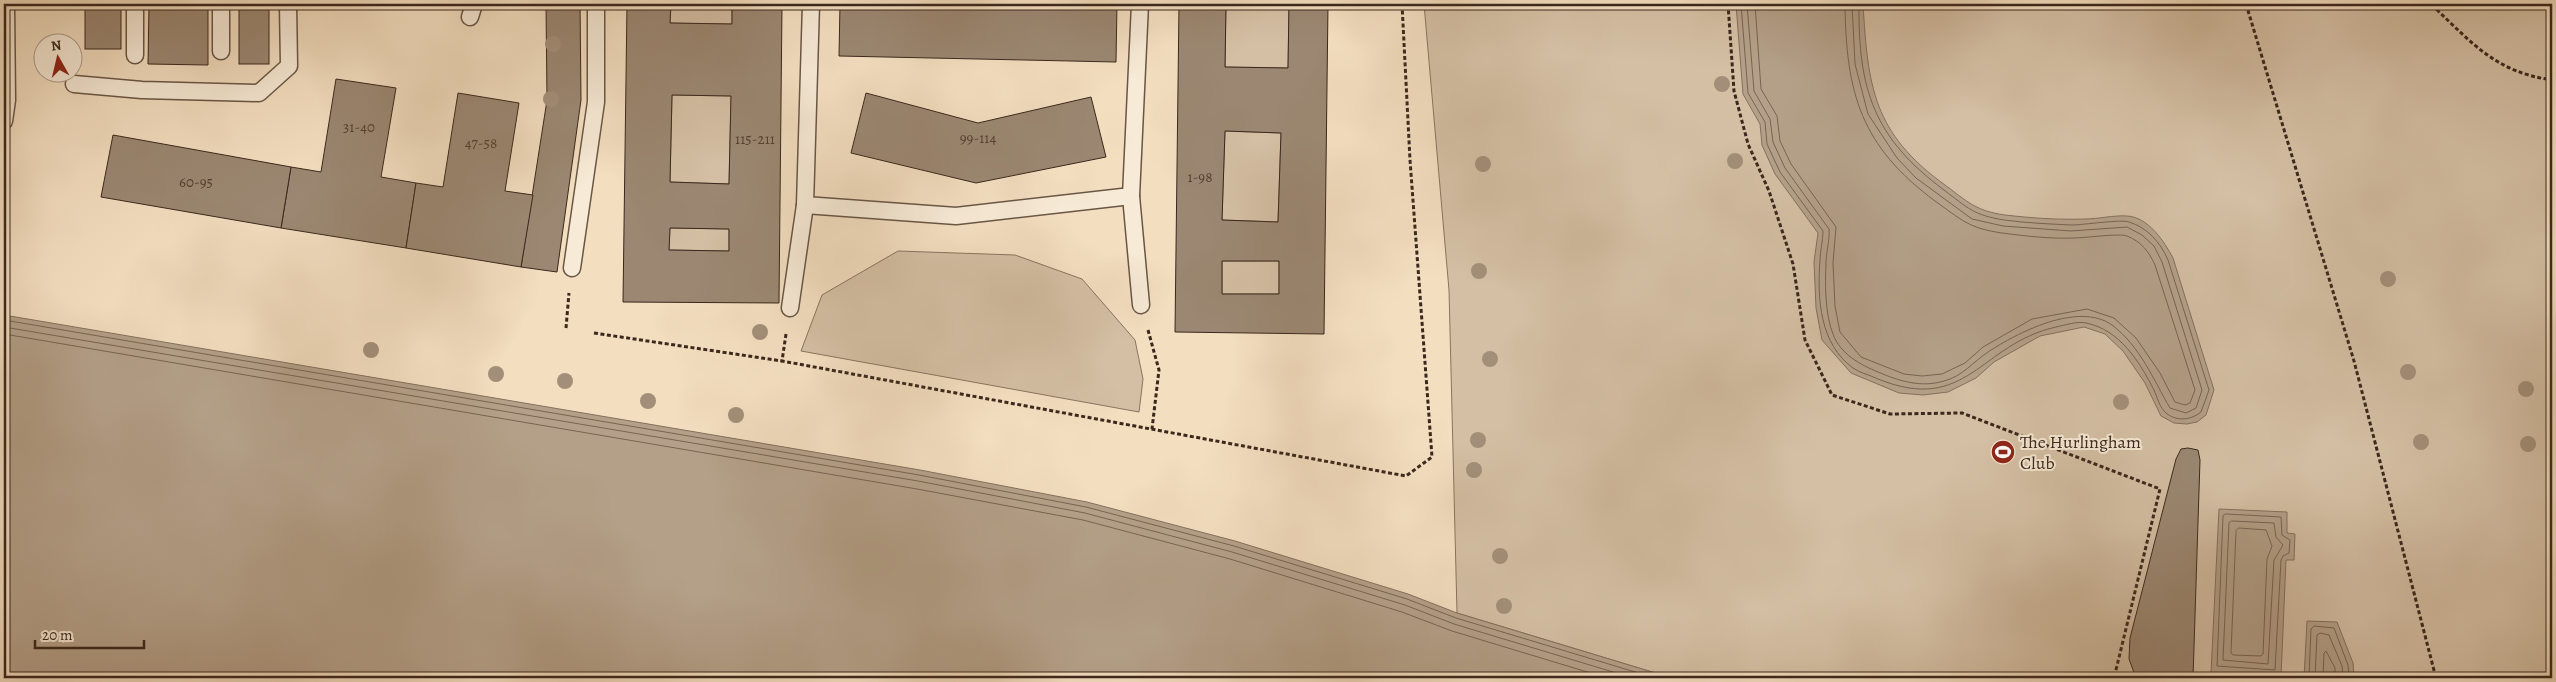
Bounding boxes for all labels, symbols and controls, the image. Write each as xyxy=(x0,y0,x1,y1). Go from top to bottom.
north arrow xyxy=(32,32,82,82)
text: N xyxy=(50,36,63,56)
house number: 31-40 xyxy=(343,117,375,137)
house number: 99-114 xyxy=(960,128,996,148)
house number: 115-211 xyxy=(735,129,775,149)
house number: 47-58 xyxy=(465,133,497,153)
house number: 1-98 xyxy=(1188,167,1212,187)
house number: 60-95 xyxy=(179,172,213,192)
place label: The Hurlingham Club xyxy=(2020,430,2141,475)
sports icon: The Hurlingham Club xyxy=(1990,439,2016,465)
scale bar xyxy=(35,617,144,649)
text: 20 m xyxy=(42,625,73,645)

